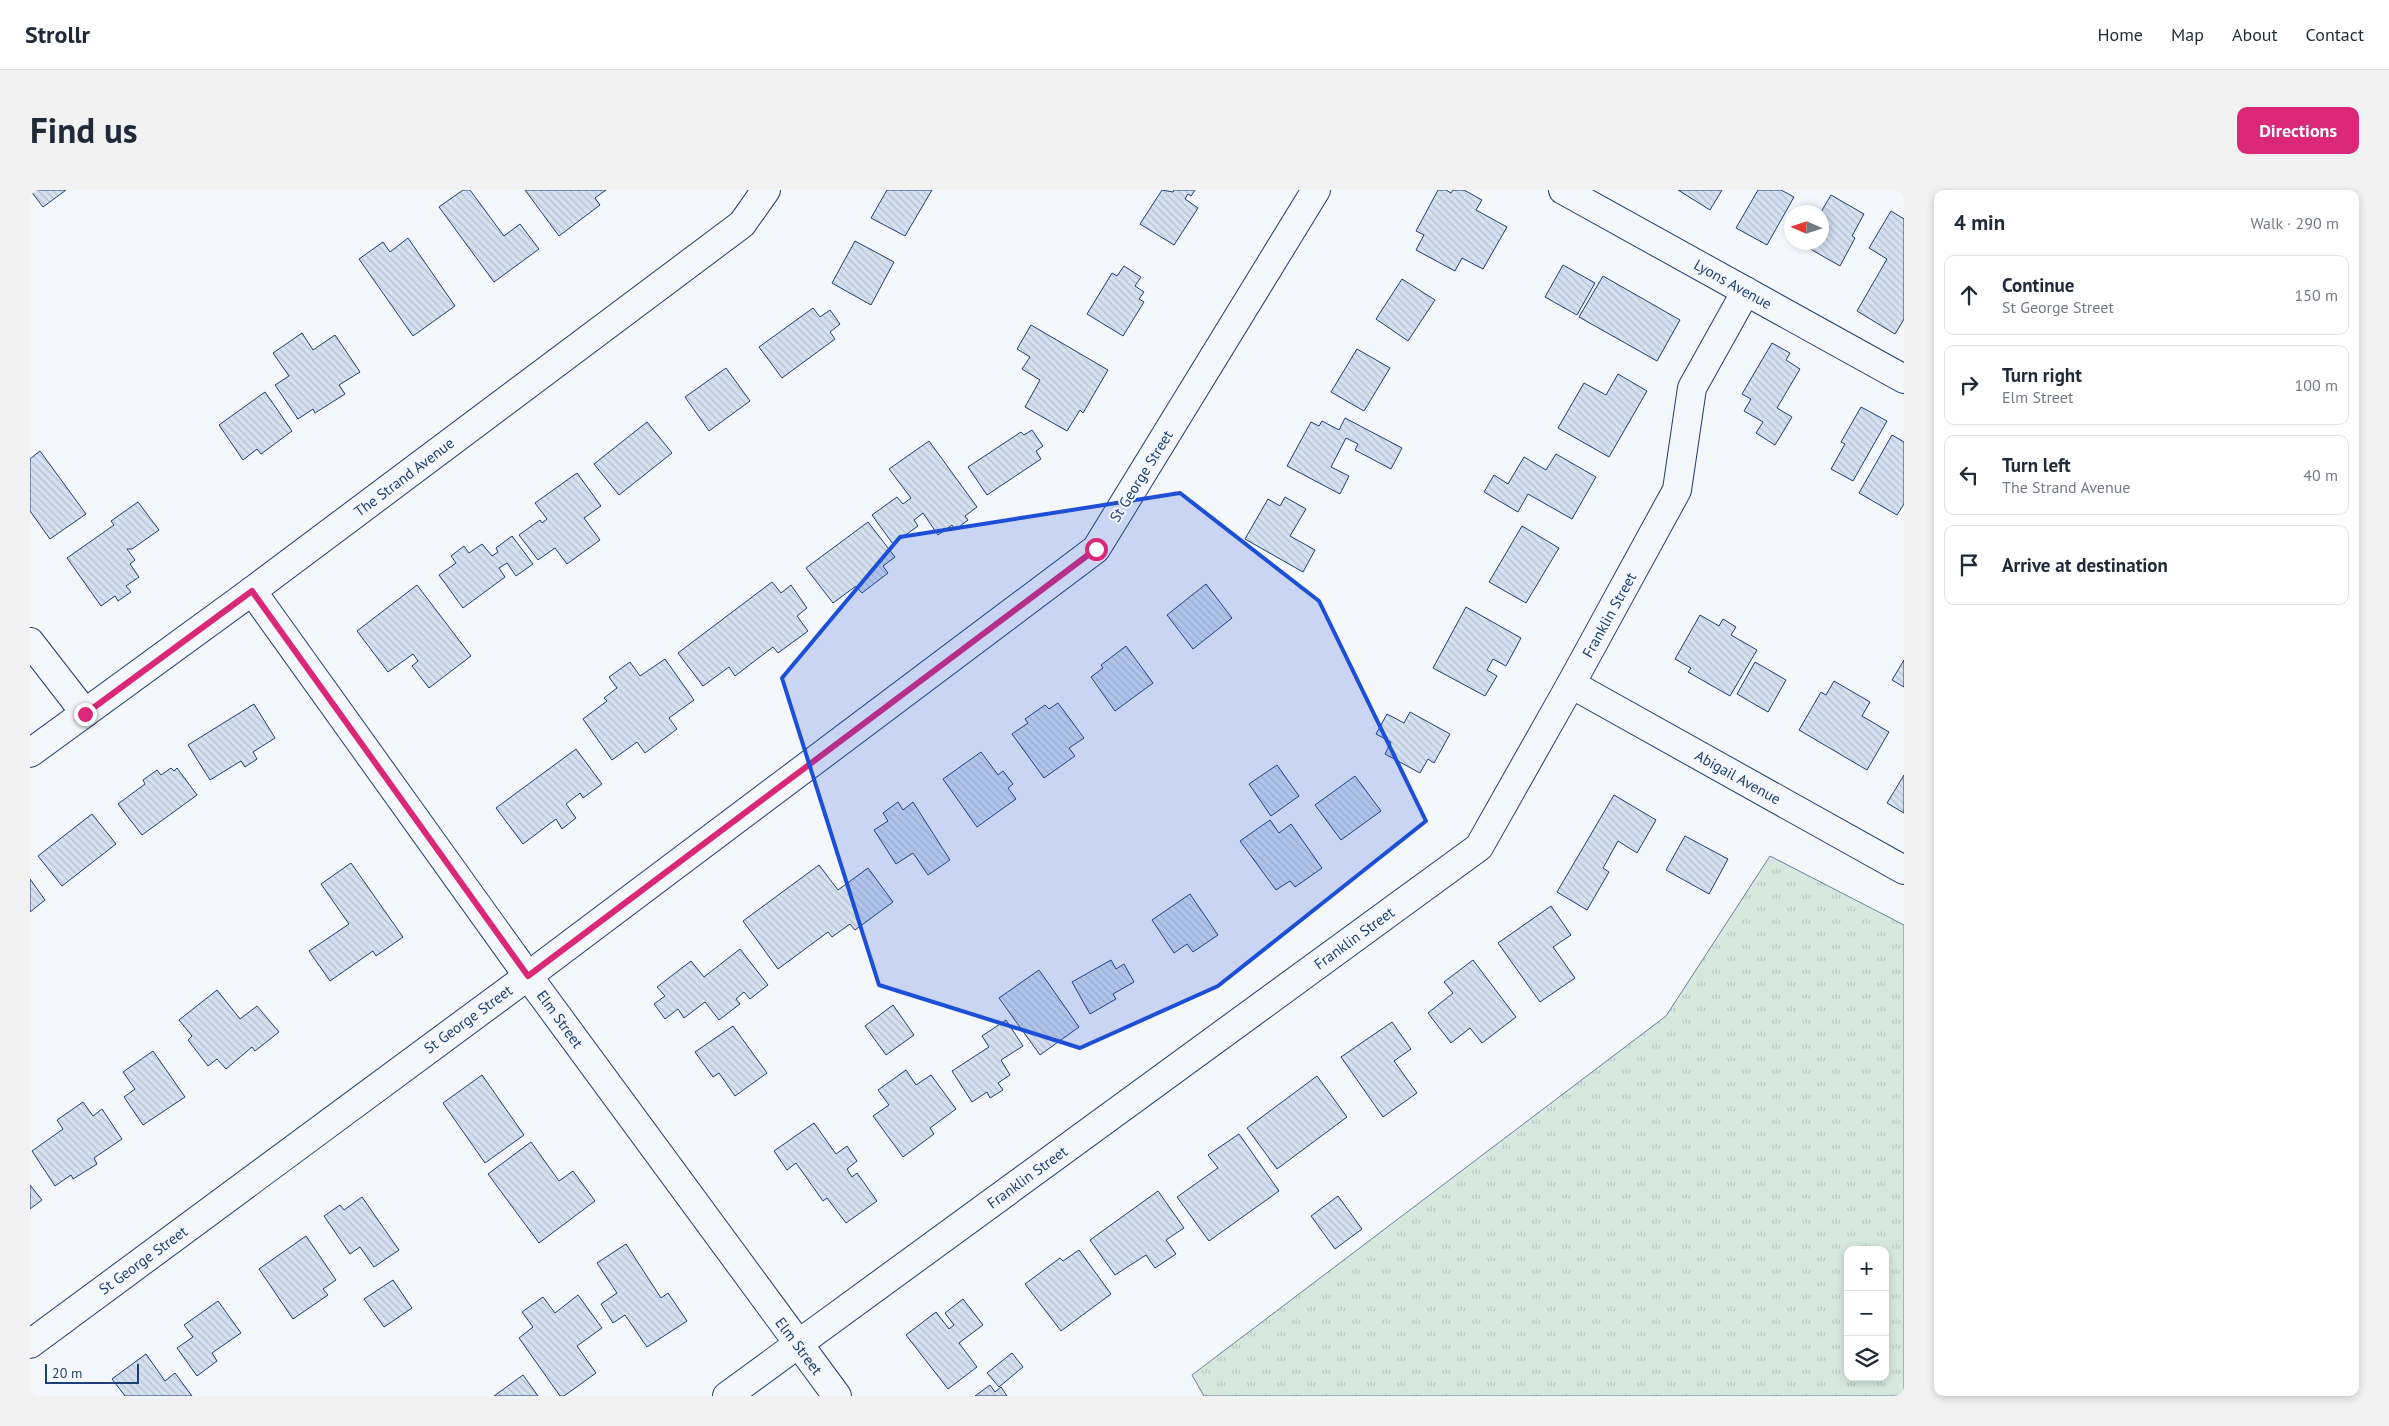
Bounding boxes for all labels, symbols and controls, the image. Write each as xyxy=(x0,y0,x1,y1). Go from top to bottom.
text: Strollr xyxy=(25,19,90,50)
text: Home xyxy=(2097,23,2143,46)
text: Map xyxy=(2171,23,2204,46)
text: About xyxy=(2232,23,2278,46)
text: Contact xyxy=(2306,23,2364,46)
text: Find us xyxy=(30,107,138,153)
button: Directions xyxy=(2237,107,2359,154)
north arrow xyxy=(1784,205,1829,250)
text: 4 min xyxy=(1954,209,2005,236)
text: Walk · 290 m xyxy=(2250,213,2339,233)
street label: Lyons Avenue xyxy=(1691,255,1775,313)
text: Continue xyxy=(2002,273,2074,297)
icon: ahead xyxy=(1955,281,1983,309)
text: 150 m xyxy=(2295,285,2338,305)
text: St George Street xyxy=(2002,297,2114,317)
text: Turn right xyxy=(2002,363,2082,387)
icon: right xyxy=(1955,371,1983,399)
text: 100 m xyxy=(2295,375,2338,395)
text: Elm Street xyxy=(2002,387,2073,407)
street label: St George Street xyxy=(1105,427,1177,525)
street label: The Strand Avenue xyxy=(350,433,458,521)
text: Turn left xyxy=(2002,453,2071,477)
icon: left xyxy=(1955,461,1983,489)
text: 40 m xyxy=(2303,465,2338,485)
text: The Strand Avenue xyxy=(2002,477,2130,497)
route start xyxy=(1085,538,1108,561)
icon: arrive xyxy=(1955,551,1983,579)
text: Arrive at destination xyxy=(2002,553,2168,577)
street label: Franklin Street xyxy=(1578,569,1640,661)
route end xyxy=(74,703,97,726)
street label: Abigail Avenue xyxy=(1692,746,1784,808)
street label: Franklin Street xyxy=(1310,903,1398,973)
street label: St George Street xyxy=(420,981,516,1057)
street label: Elm Street xyxy=(533,986,587,1052)
street label: Franklin Street xyxy=(983,1142,1071,1212)
street label: St George Street xyxy=(95,1222,191,1298)
map controls xyxy=(1844,1246,1889,1381)
button: + xyxy=(1844,1246,1889,1291)
button: − xyxy=(1844,1291,1889,1336)
street label: Elm Street xyxy=(771,1314,827,1378)
button: layers xyxy=(1844,1336,1889,1381)
scale bar xyxy=(45,1361,139,1384)
text: 20 m xyxy=(52,1364,82,1382)

